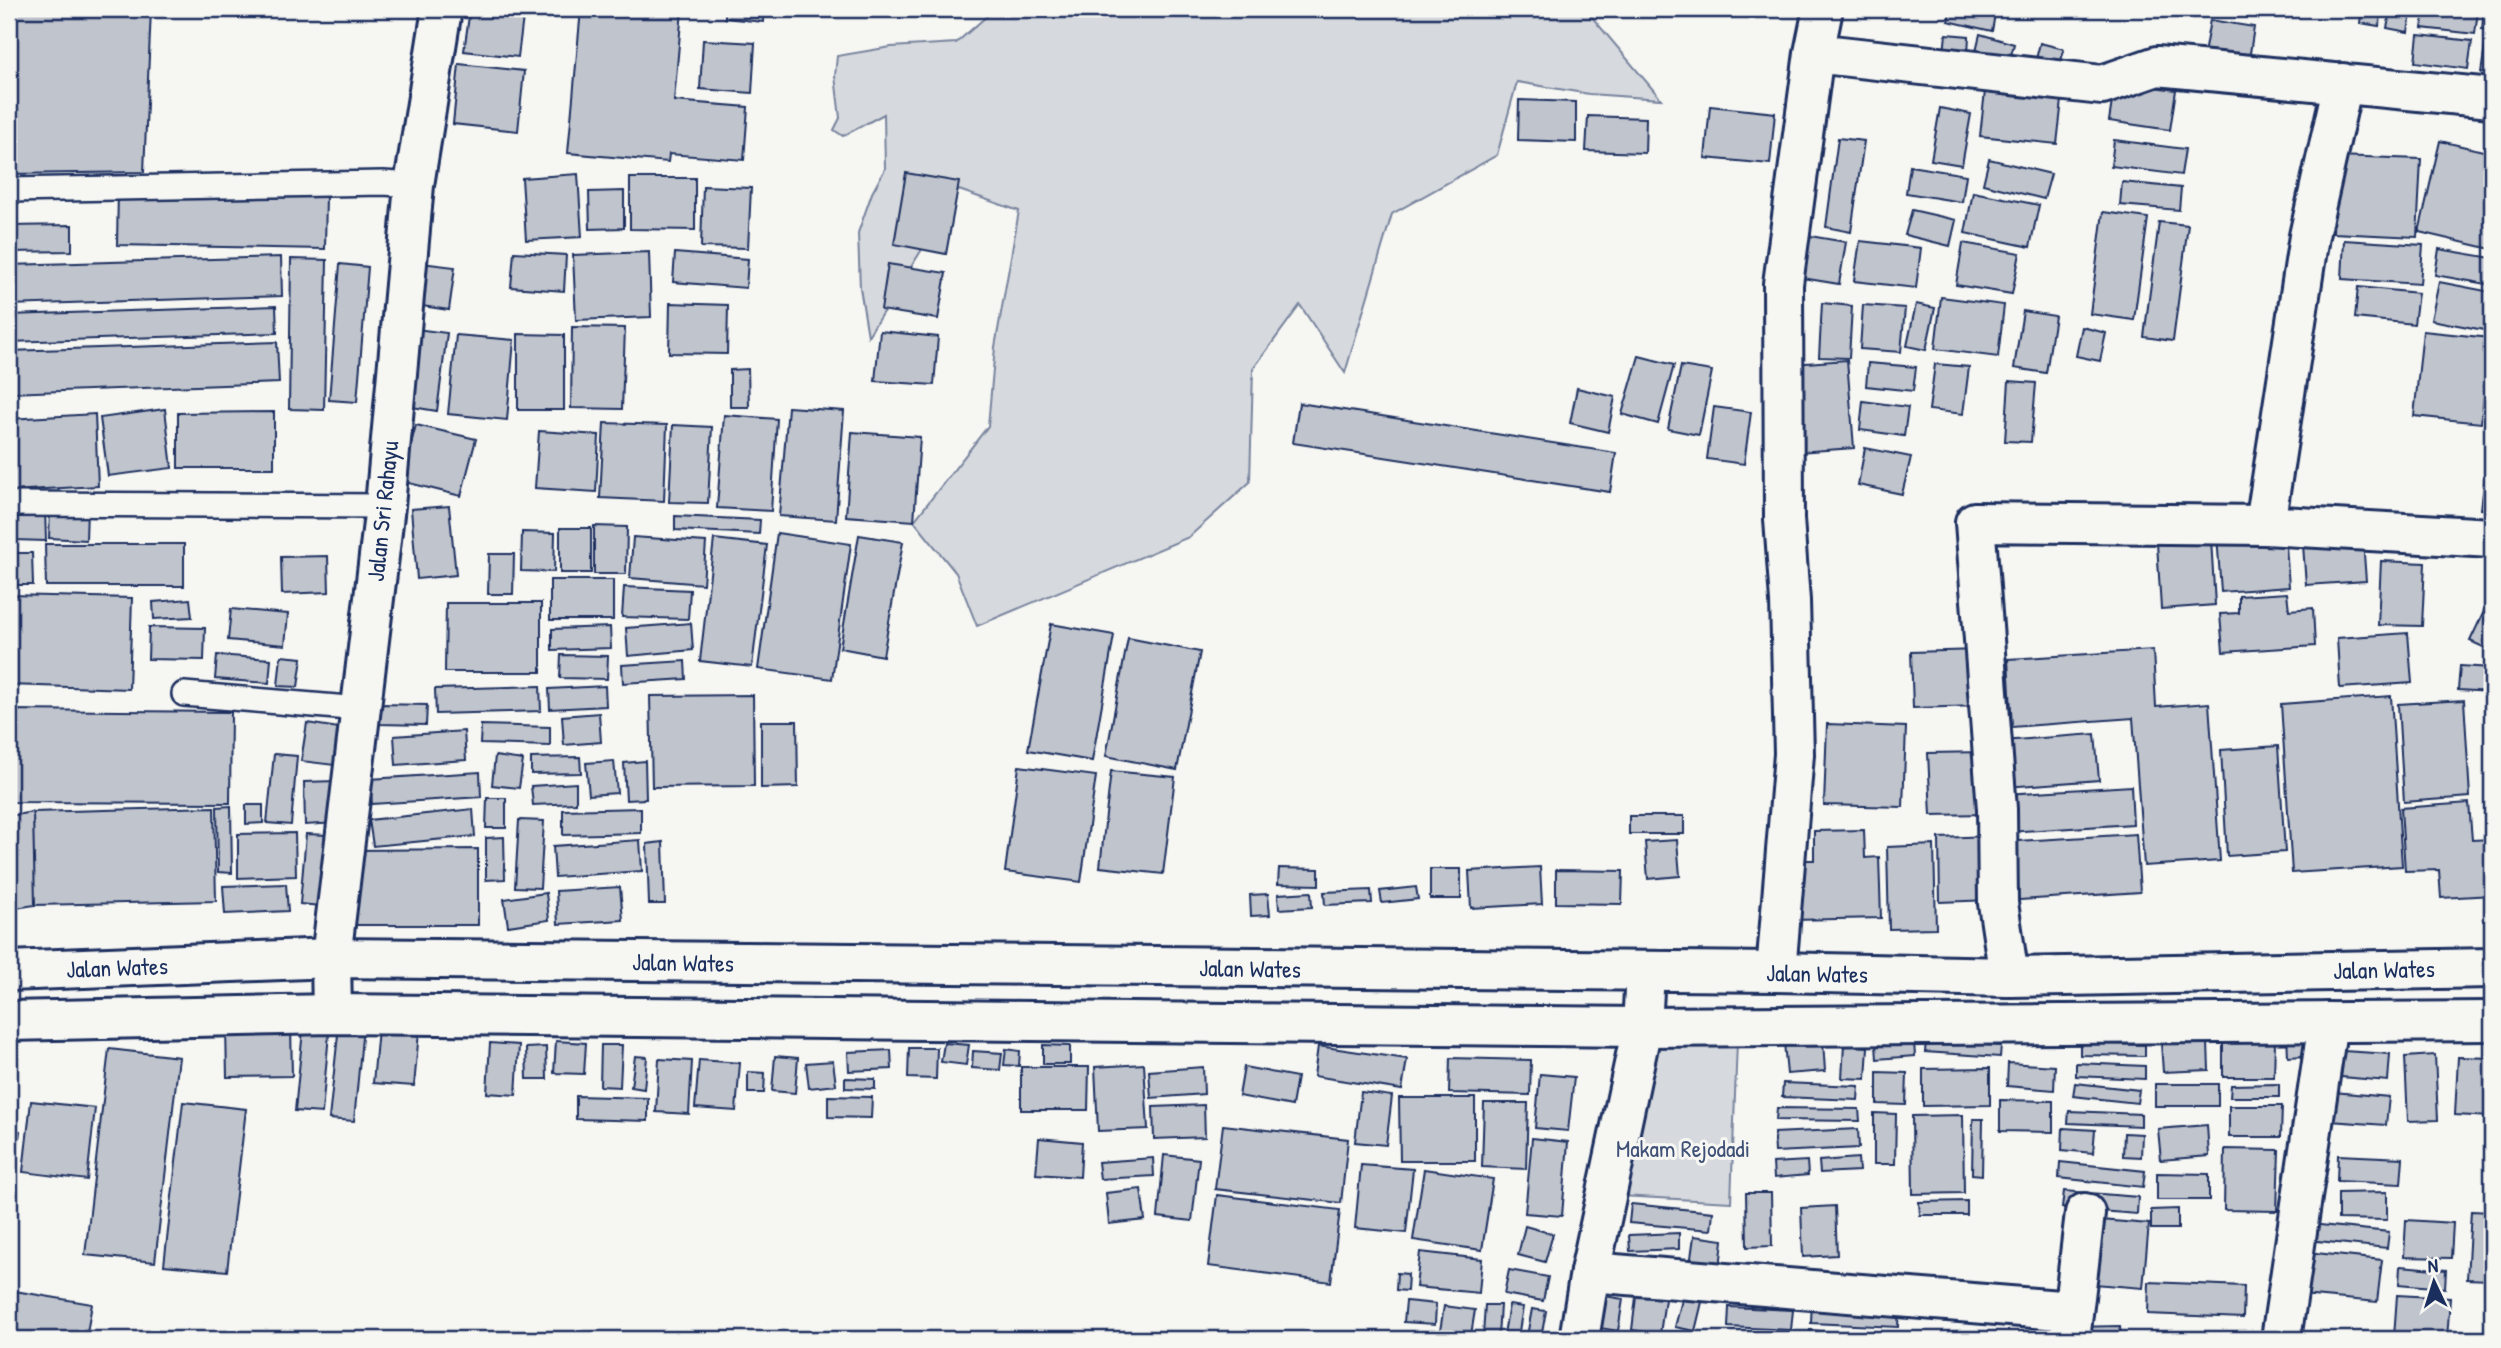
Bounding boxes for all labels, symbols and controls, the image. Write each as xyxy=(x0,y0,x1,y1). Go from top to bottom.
street label: Jalan Sri Rahayu xyxy=(359,439,405,583)
street label: Jalan Wates xyxy=(632,945,734,979)
street label: Jalan Wates xyxy=(66,949,168,985)
street label: Jalan Wates xyxy=(1199,951,1301,985)
street label: Jalan Wates xyxy=(2333,952,2435,986)
street label: Jalan Wates xyxy=(1766,956,1868,990)
park label: Makam Rejodadi xyxy=(1616,1132,1750,1164)
north arrow xyxy=(2400,1246,2470,1316)
text: N xyxy=(2427,1252,2439,1278)

